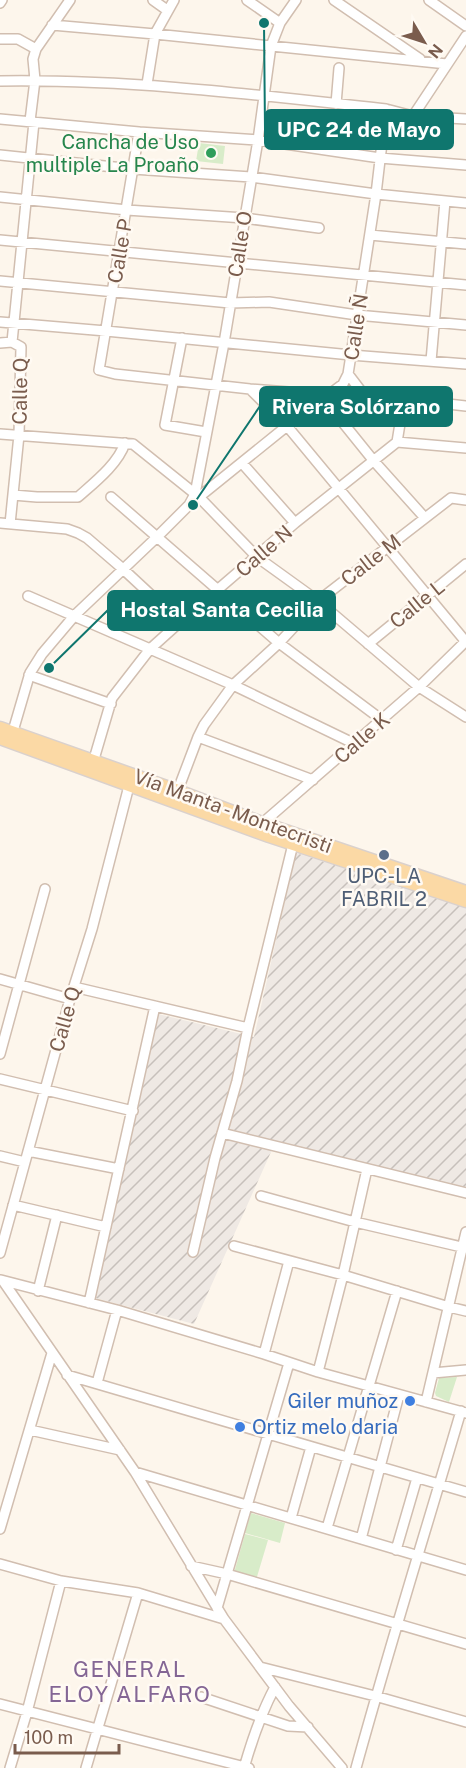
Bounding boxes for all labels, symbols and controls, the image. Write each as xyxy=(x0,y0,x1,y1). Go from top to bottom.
north arrow xyxy=(394,12,454,72)
text: N xyxy=(424,40,447,62)
callout: UPC 24 de Mayo xyxy=(265,110,453,149)
text: UPC 24 de Mayo xyxy=(277,117,441,142)
place label: Cancha de Uso multiple La Proaño xyxy=(26,130,199,177)
marker: Cancha de Uso multiple La Proaño xyxy=(204,146,218,160)
street label: Calle O xyxy=(223,209,257,279)
street label: Calle P xyxy=(103,217,137,285)
street label: Calle Ñ xyxy=(338,292,373,362)
street label: Calle Q xyxy=(7,357,33,425)
callout: Rivera Solórzano xyxy=(260,387,452,426)
text: Rivera Solórzano xyxy=(272,394,440,419)
street label: Calle N xyxy=(231,520,297,582)
street label: Calle M xyxy=(336,529,406,591)
street label: Calle L xyxy=(385,575,449,633)
callout: Hostal Santa Cecilia xyxy=(108,591,335,630)
text: Hostal Santa Cecilia xyxy=(120,597,324,622)
street label: Calle K xyxy=(329,707,395,769)
street label: Vía Manta - Montecristi xyxy=(131,764,335,858)
marker: UPC-LA FABRIL 2 xyxy=(377,848,391,862)
place label: UPC-LA FABRIL 2 xyxy=(341,864,427,911)
street label: Calle Q xyxy=(44,983,86,1055)
place label: Giler muñoz xyxy=(287,1389,398,1413)
marker: Giler muñoz xyxy=(403,1394,417,1408)
place label: Ortiz melo daria xyxy=(252,1415,398,1439)
marker: Ortiz melo daria xyxy=(233,1420,247,1434)
district label: GENERAL ELOY ALFARO xyxy=(48,1656,212,1707)
scale bar xyxy=(15,1717,118,1755)
text: 100 m xyxy=(24,1727,73,1748)

